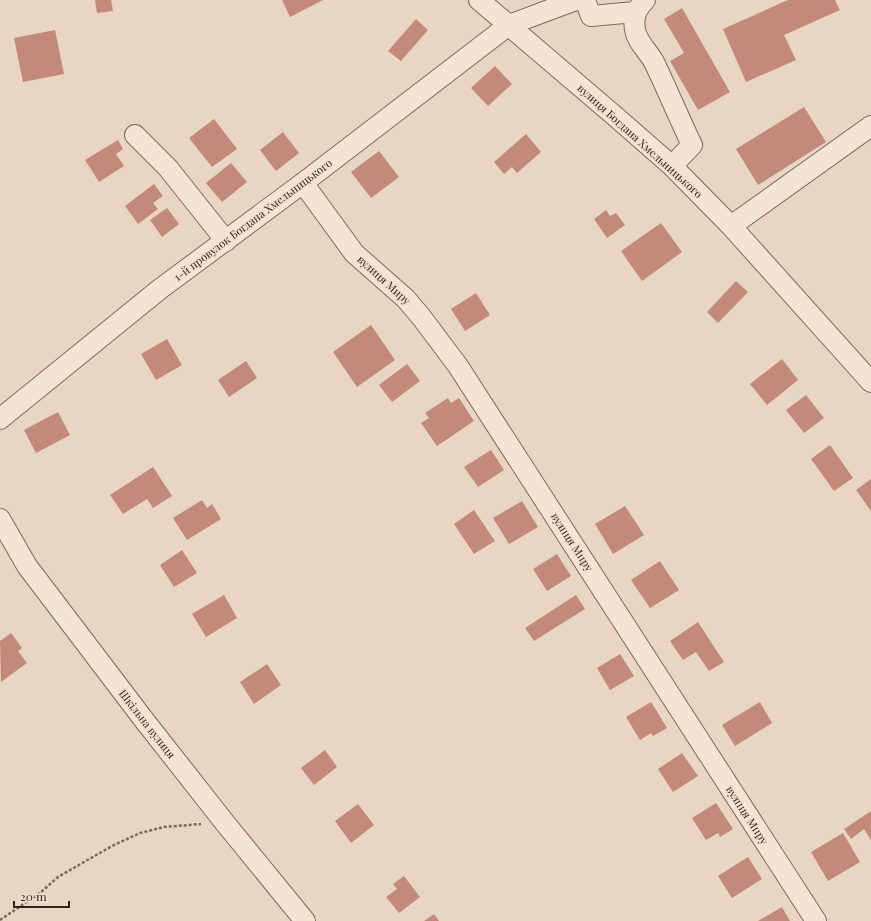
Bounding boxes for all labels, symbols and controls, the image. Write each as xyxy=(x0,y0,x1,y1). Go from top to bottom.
street label: вулиця Богдана Хмельницького xyxy=(575,80,706,201)
street label: 1-й провулок Богдана Хмельницького xyxy=(171,155,335,284)
street label: вулиця Миру xyxy=(354,252,415,308)
street label: вулиця Миру xyxy=(548,510,597,574)
street label: Шкільна вулиця xyxy=(116,686,179,761)
street label: вулиця Миру xyxy=(723,783,772,847)
scale bar xyxy=(14,883,69,909)
text: 20 m xyxy=(20,888,47,904)

